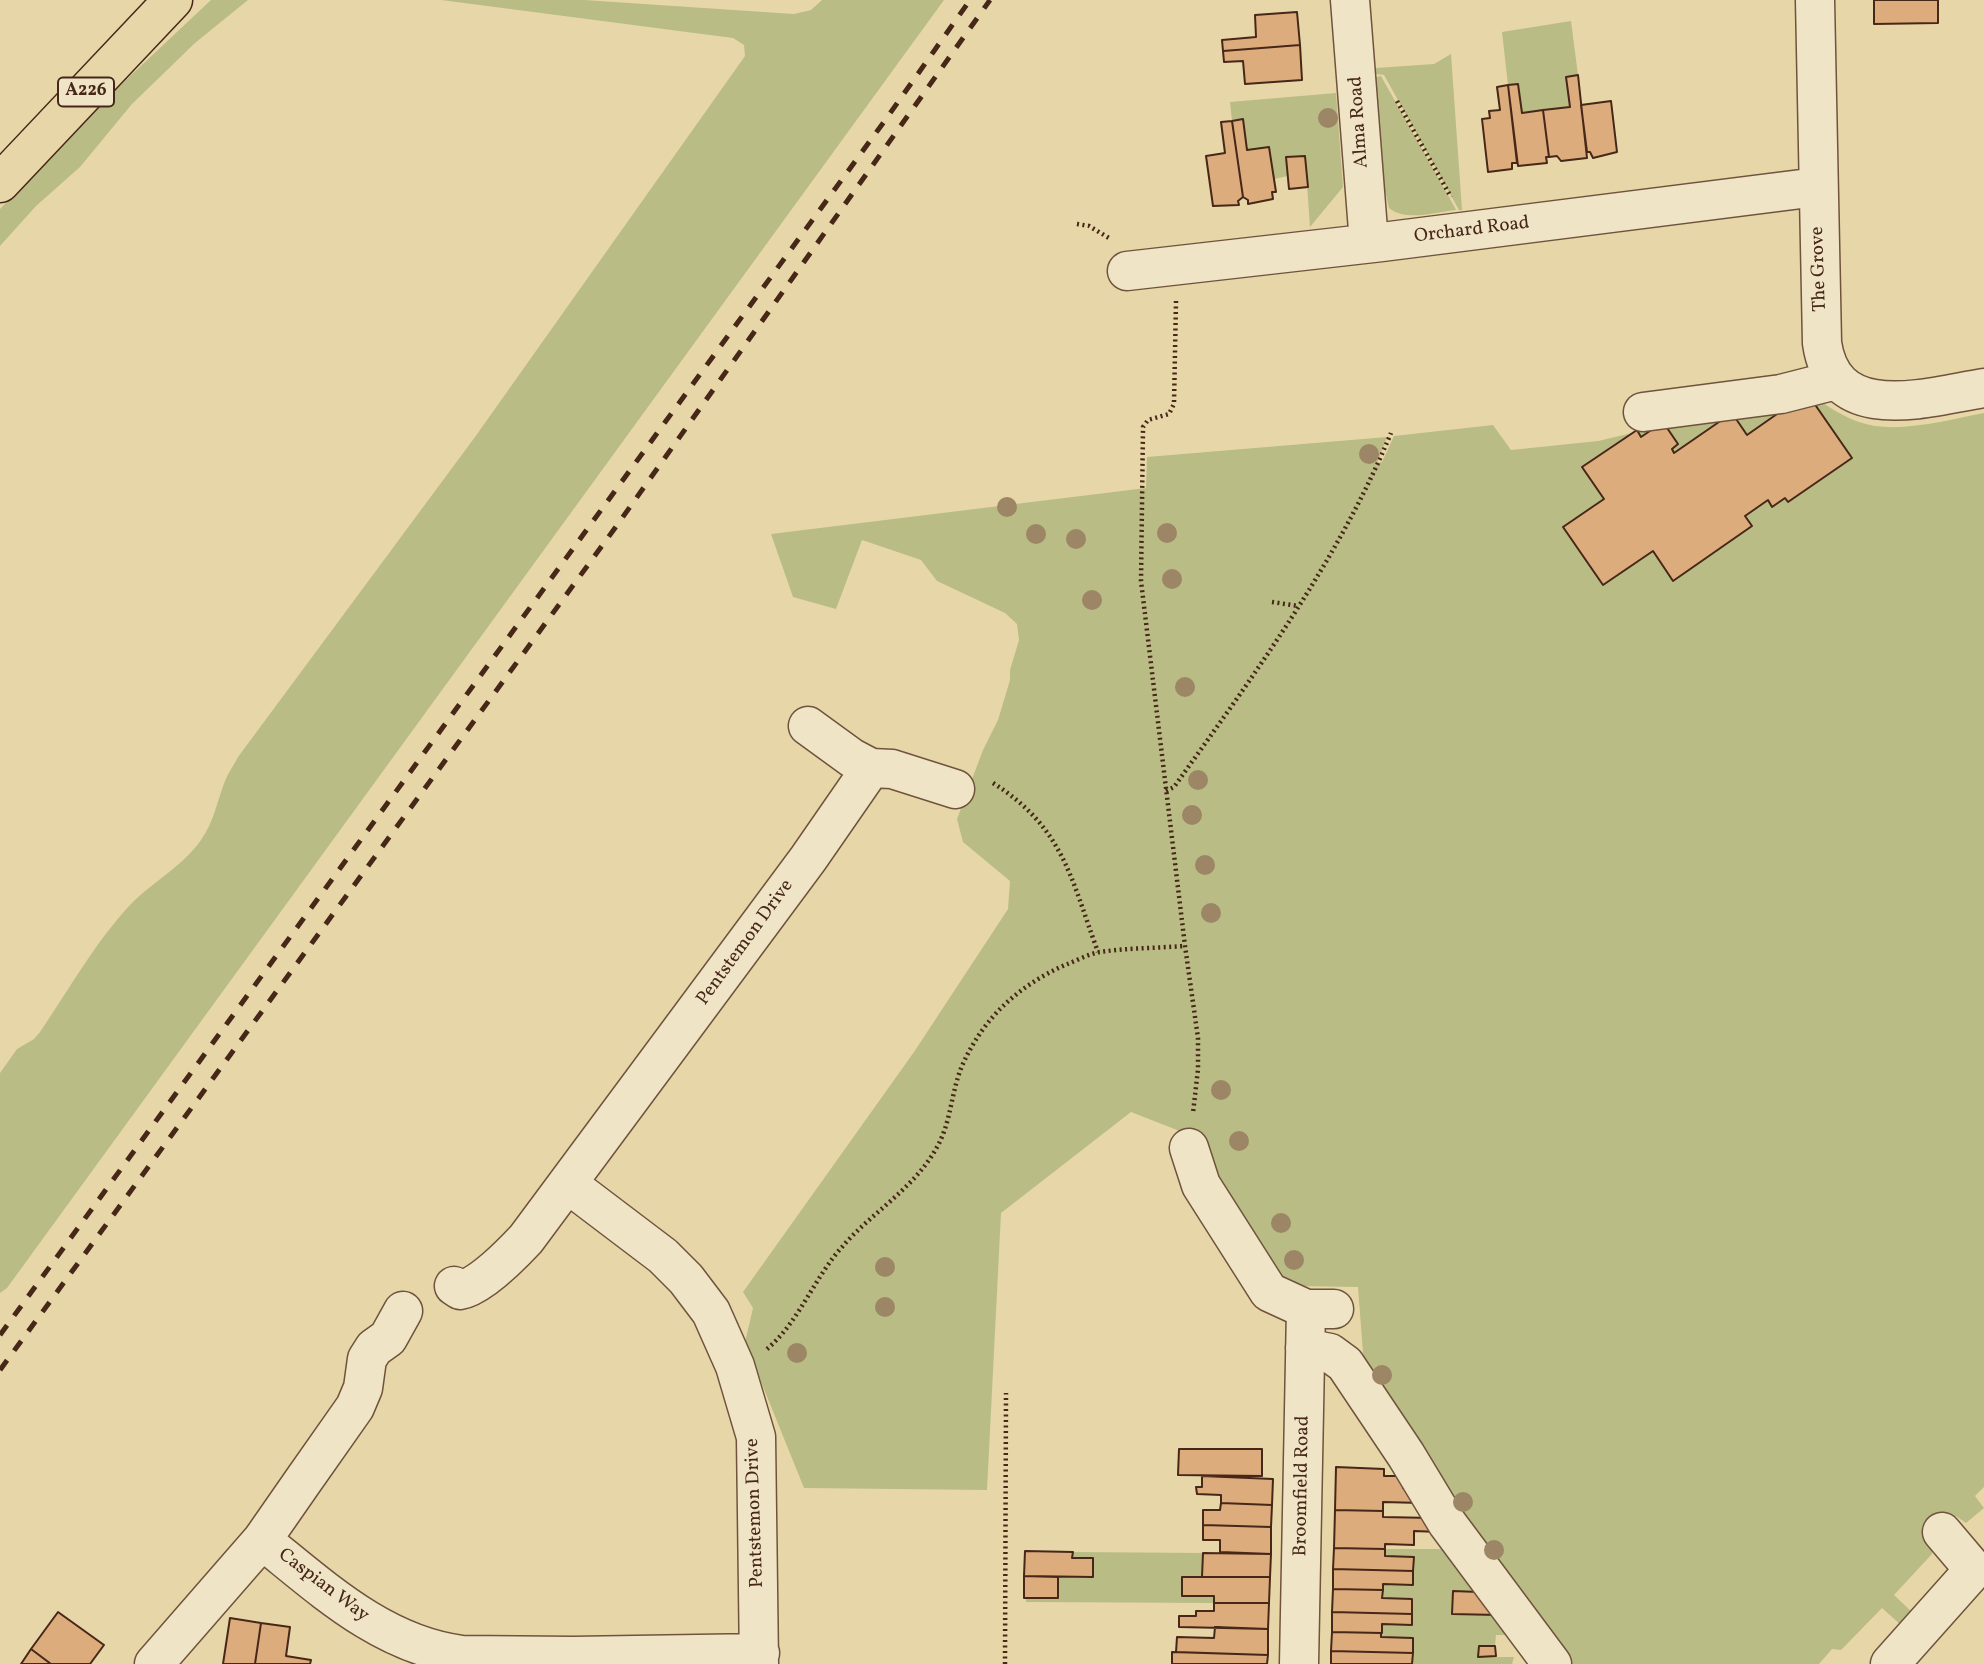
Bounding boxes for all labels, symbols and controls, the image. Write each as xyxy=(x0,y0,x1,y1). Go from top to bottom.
street label: Alma Road xyxy=(1345,75,1375,169)
road number: A226 xyxy=(58,78,114,106)
street label: Orchard Road xyxy=(1413,213,1531,249)
street label: The Grove xyxy=(1807,226,1833,312)
street label: Pentstemon Drive xyxy=(693,876,799,1010)
street label: Broomfield Road xyxy=(1290,1415,1316,1557)
street label: Pentstemon Drive xyxy=(742,1438,770,1588)
street label: Caspian Way xyxy=(273,1544,373,1628)

